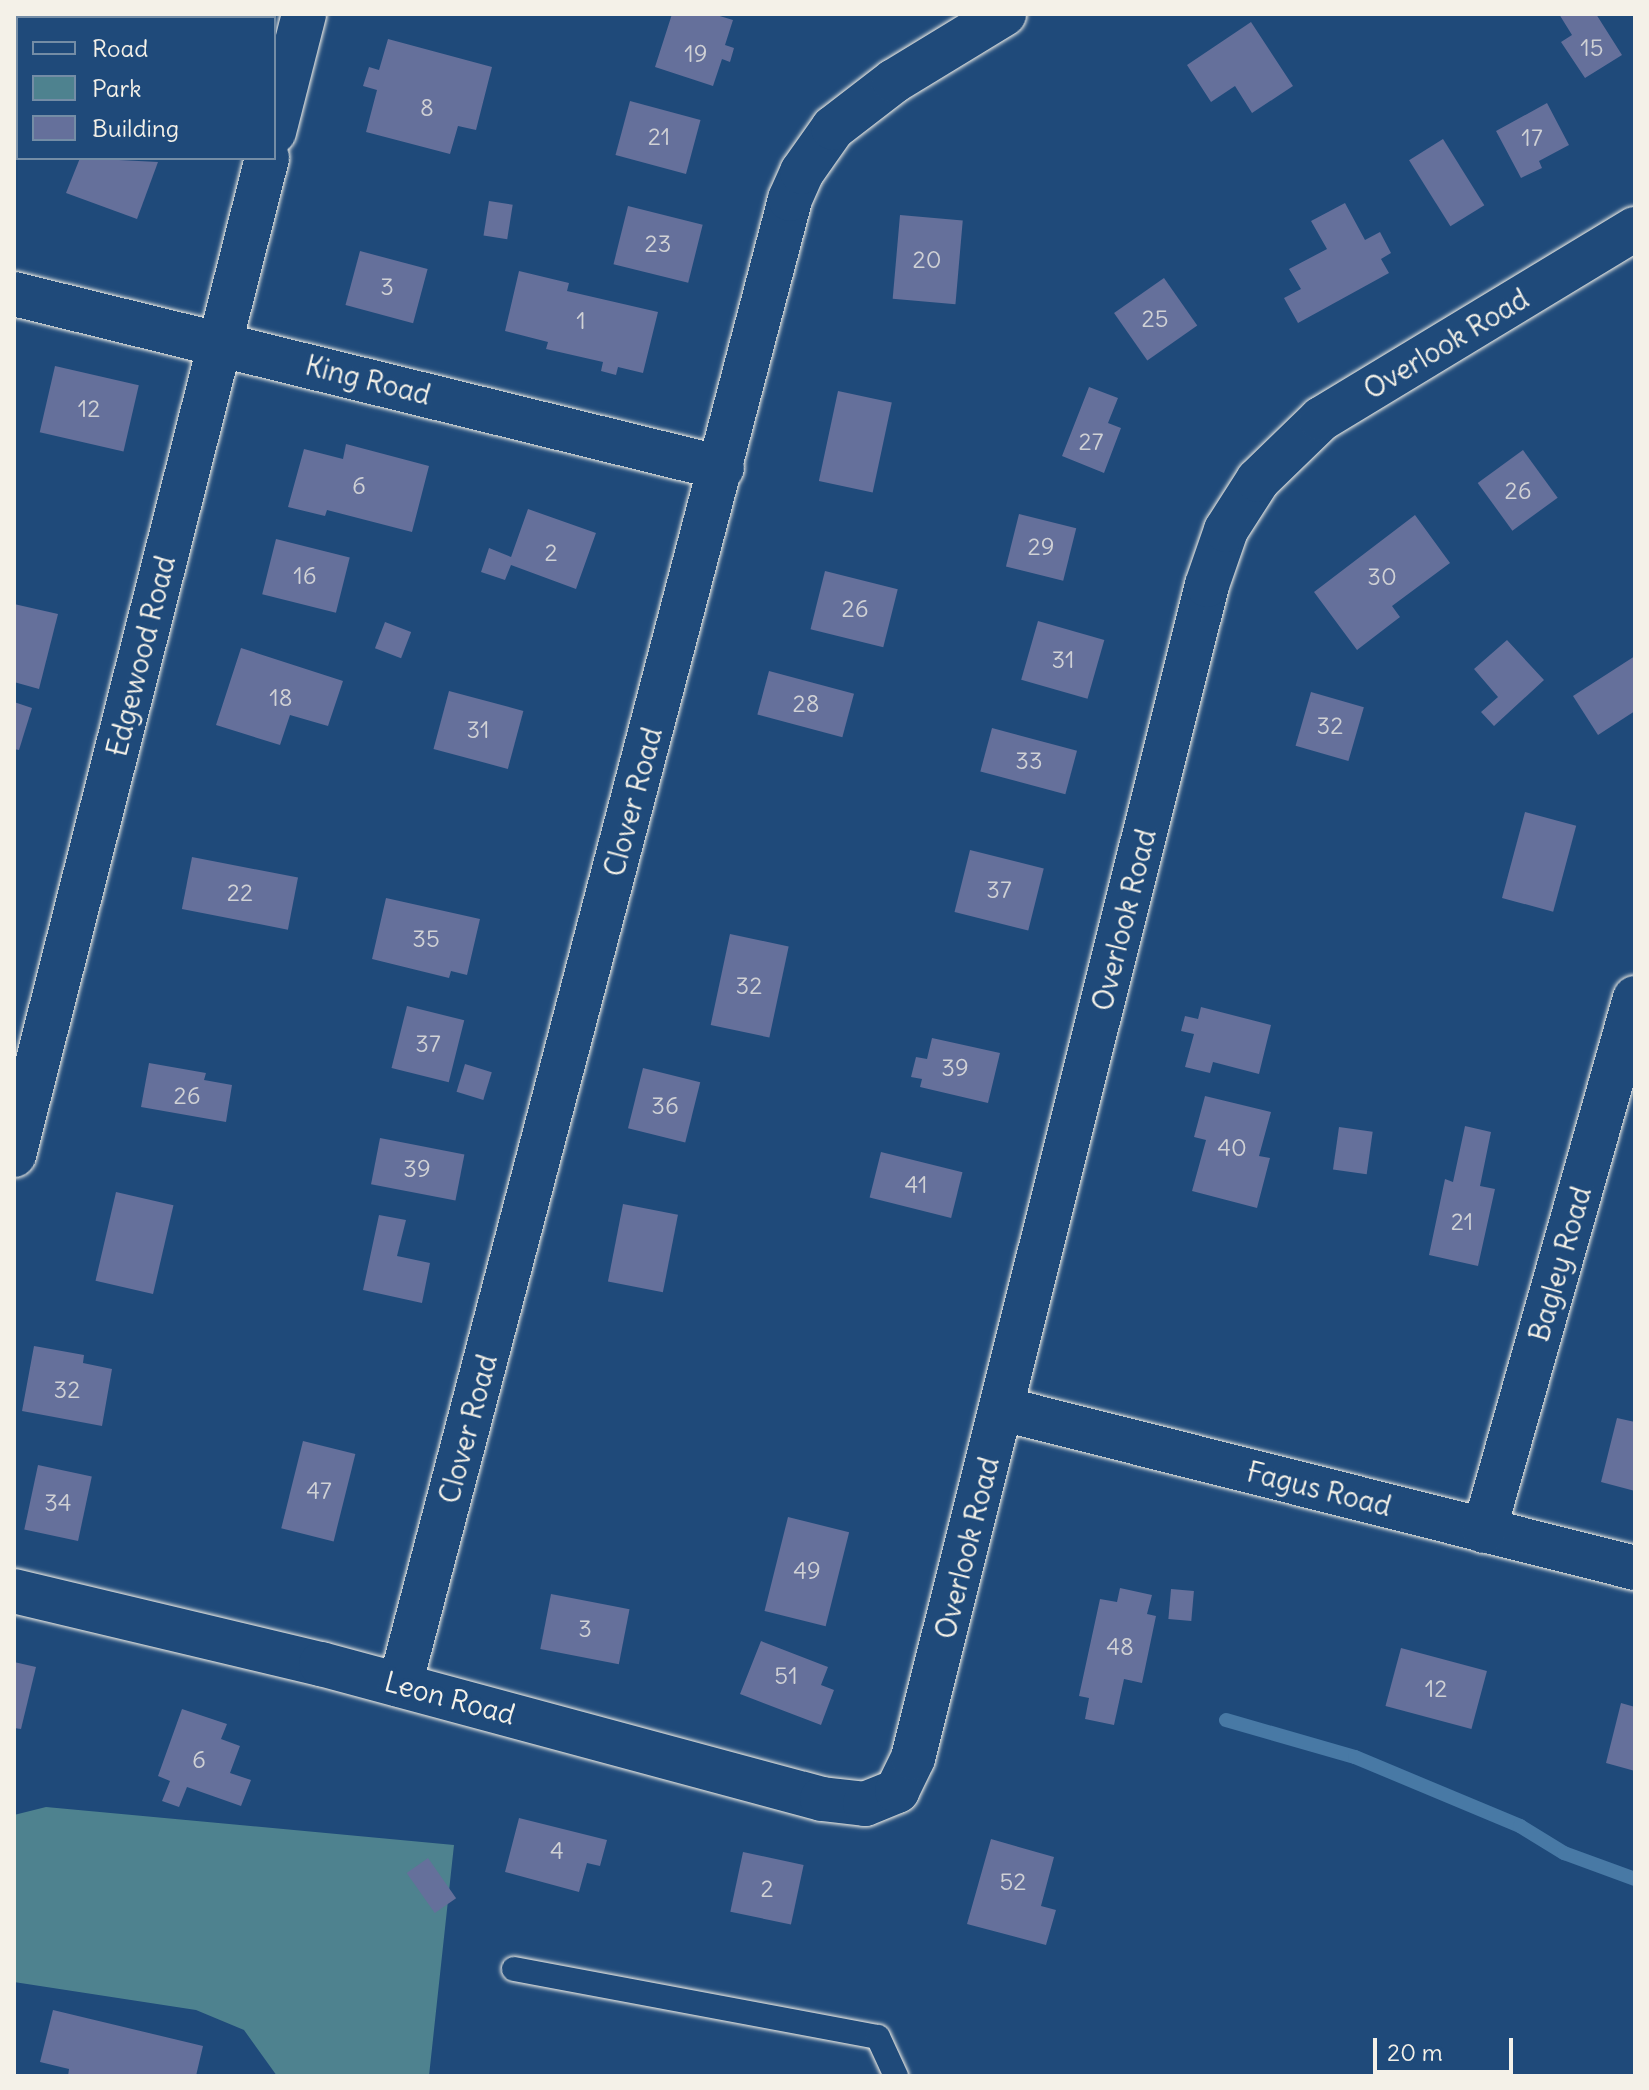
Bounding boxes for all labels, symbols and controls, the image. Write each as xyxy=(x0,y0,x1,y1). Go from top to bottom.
legend xyxy=(16,16,276,160)
text: Road xyxy=(92,33,148,63)
house number: 15 xyxy=(1580,34,1604,62)
house number: 19 xyxy=(684,40,708,68)
text: Park xyxy=(92,73,142,103)
house number: 8 xyxy=(420,94,434,122)
text: Building xyxy=(92,113,179,143)
house number: 21 xyxy=(648,123,670,151)
house number: 17 xyxy=(1521,124,1543,152)
house number: 23 xyxy=(645,230,671,258)
house number: 20 xyxy=(913,246,941,274)
house number: 3 xyxy=(380,273,394,301)
street label: Overlook Road xyxy=(1358,282,1534,406)
house number: 25 xyxy=(1142,305,1168,333)
house number: 1 xyxy=(576,307,586,335)
street label: King Road xyxy=(302,348,434,412)
house number: 12 xyxy=(78,395,100,423)
house number: 27 xyxy=(1079,428,1103,456)
house number: 6 xyxy=(352,472,366,500)
house number: 26 xyxy=(1505,477,1531,505)
house number: 29 xyxy=(1028,533,1054,561)
house number: 2 xyxy=(544,539,558,567)
street label: Edgewood Road xyxy=(100,552,182,760)
house number: 16 xyxy=(293,562,317,590)
house number: 30 xyxy=(1367,563,1397,591)
house number: 26 xyxy=(842,595,868,623)
house number: 31 xyxy=(1052,646,1074,674)
house number: 18 xyxy=(269,684,293,712)
house number: 28 xyxy=(793,690,819,718)
house number: 32 xyxy=(1317,712,1343,740)
house number: 31 xyxy=(467,716,489,744)
street label: Clover Road xyxy=(597,724,669,880)
house number: 33 xyxy=(1015,747,1043,775)
street label: Overlook Road xyxy=(1085,826,1163,1014)
house number: 37 xyxy=(986,876,1012,904)
house number: 22 xyxy=(227,879,253,907)
house number: 35 xyxy=(412,925,440,953)
house number: 32 xyxy=(736,972,762,1000)
house number: 37 xyxy=(415,1030,441,1058)
house number: 39 xyxy=(941,1054,969,1082)
house number: 26 xyxy=(174,1082,200,1110)
house number: 36 xyxy=(651,1092,679,1120)
house number: 40 xyxy=(1217,1134,1247,1162)
house number: 39 xyxy=(403,1155,431,1183)
house number: 41 xyxy=(904,1171,928,1199)
street label: Bagley Road xyxy=(1522,1183,1598,1345)
house number: 21 xyxy=(1451,1208,1473,1236)
street label: Clover Road xyxy=(432,1351,504,1507)
house number: 32 xyxy=(54,1376,80,1404)
street label: Overlook Road xyxy=(928,1454,1006,1642)
street label: Fagus Road xyxy=(1243,1455,1395,1523)
house number: 47 xyxy=(306,1477,332,1505)
house number: 34 xyxy=(44,1489,72,1517)
house number: 49 xyxy=(793,1557,821,1585)
house number: 3 xyxy=(578,1615,592,1643)
house number: 48 xyxy=(1106,1633,1134,1661)
house number: 51 xyxy=(774,1662,798,1690)
street label: Leon Road xyxy=(381,1664,519,1732)
house number: 12 xyxy=(1425,1675,1447,1703)
house number: 6 xyxy=(192,1746,206,1774)
house number: 4 xyxy=(550,1837,564,1865)
house number: 52 xyxy=(1000,1868,1026,1896)
house number: 2 xyxy=(760,1875,774,1903)
scale bar xyxy=(1377,2022,1517,2072)
text: 20 m xyxy=(1387,2037,1443,2067)

